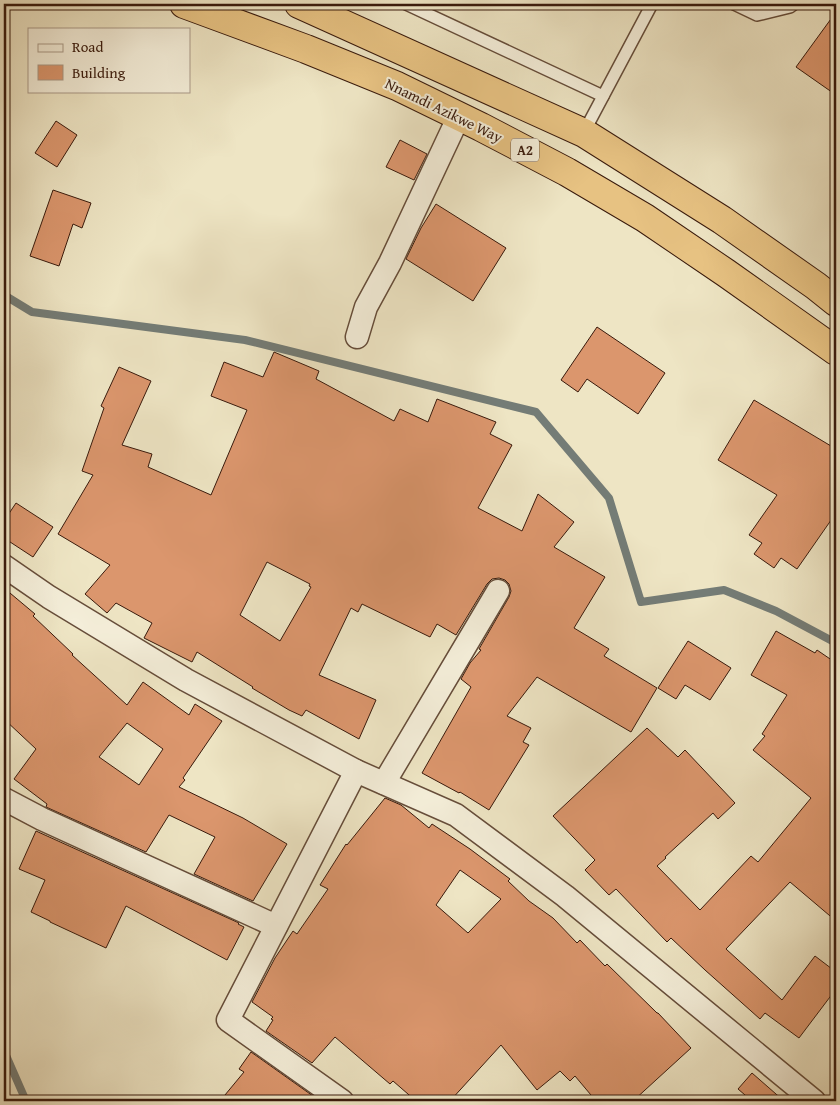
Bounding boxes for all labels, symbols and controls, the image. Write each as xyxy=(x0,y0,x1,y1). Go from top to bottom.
legend xyxy=(28,28,190,92)
text: Road xyxy=(72,36,103,57)
text: Building xyxy=(72,62,126,83)
street label: Nnamdi Azikwe Way xyxy=(382,73,507,148)
road number: A2 xyxy=(511,138,539,162)

